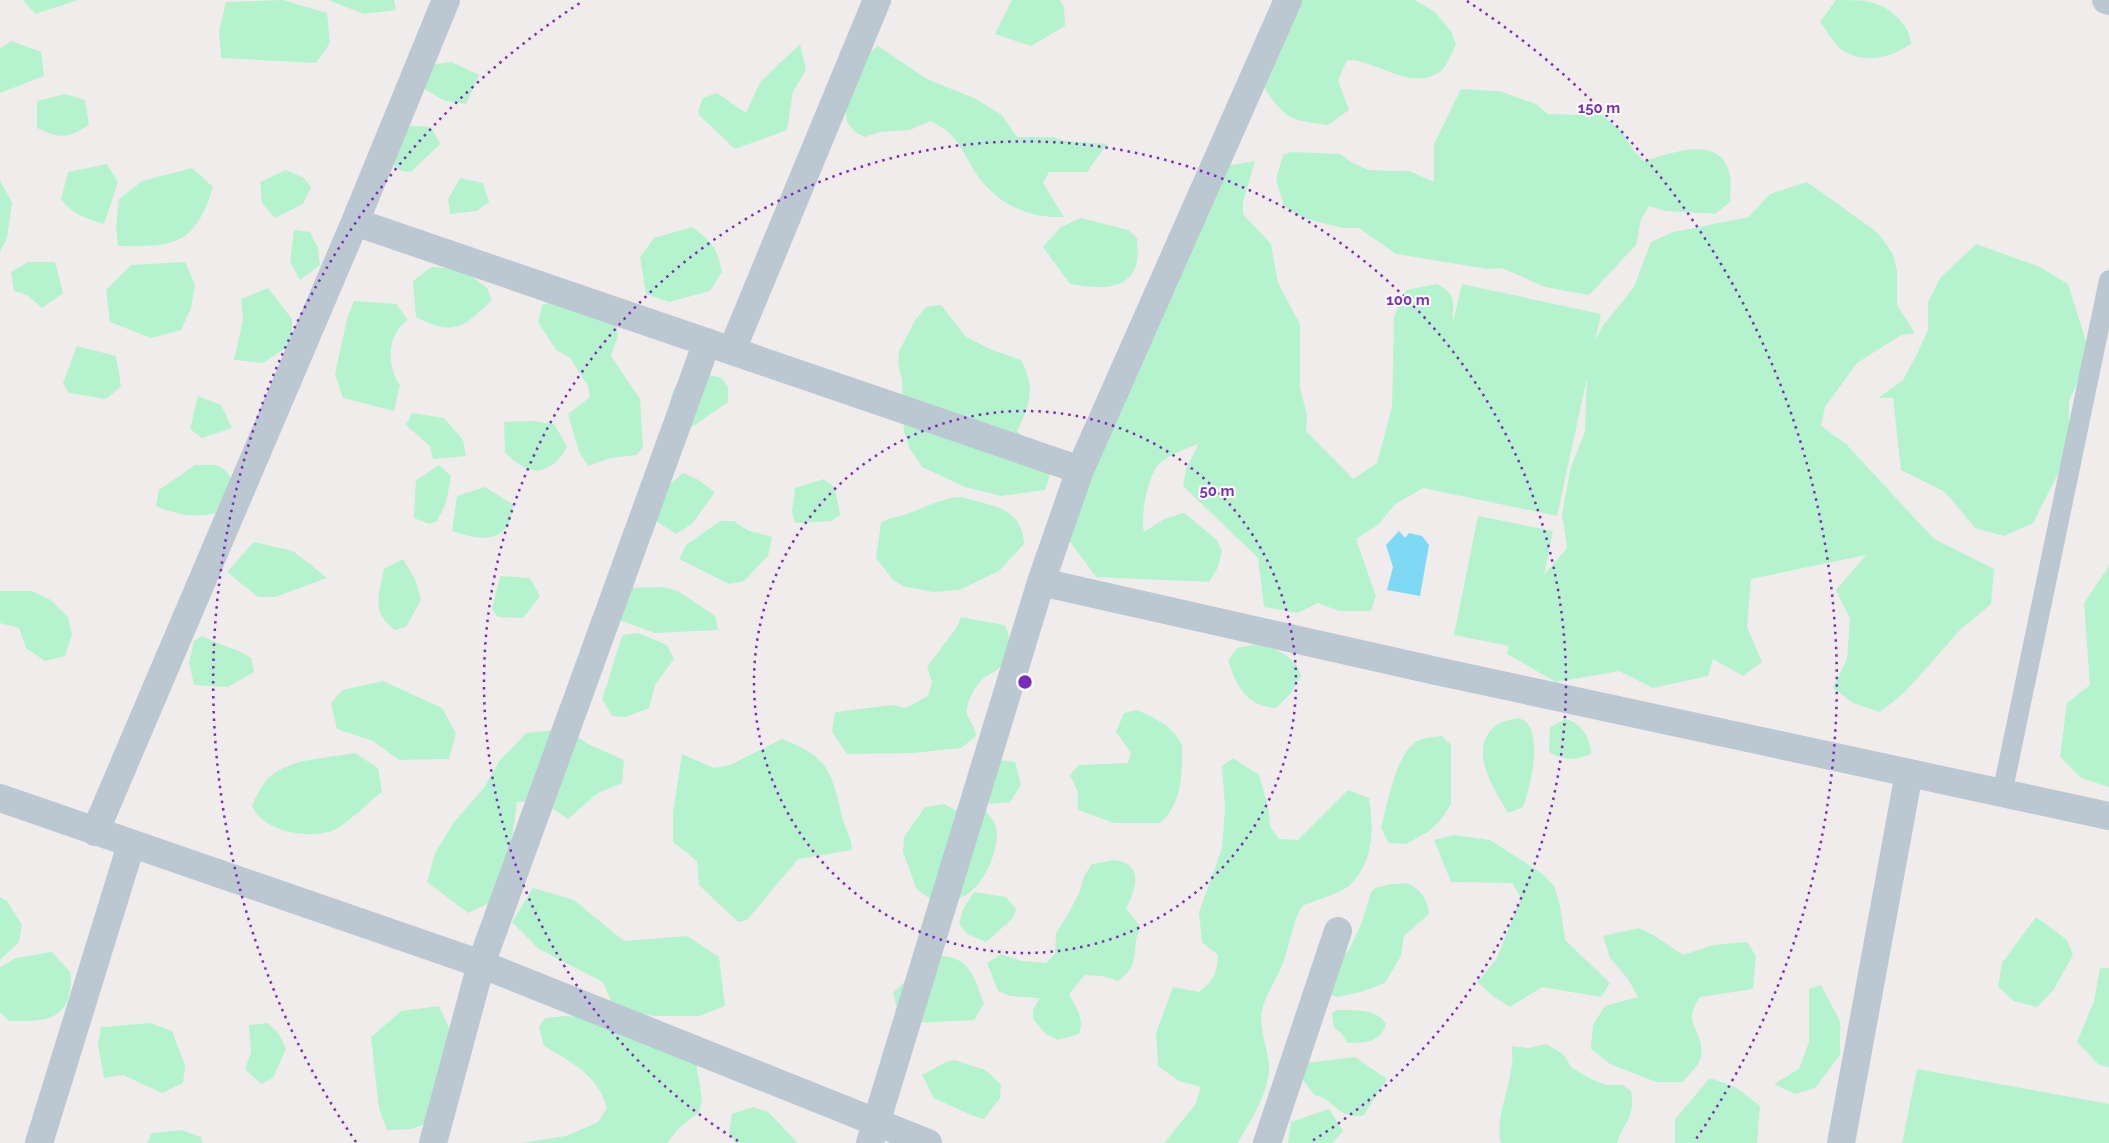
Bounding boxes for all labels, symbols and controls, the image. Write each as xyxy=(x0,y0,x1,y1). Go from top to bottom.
text: 150 m xyxy=(1578,99,1620,117)
text: 100 m xyxy=(1386,291,1430,309)
text: 50 m xyxy=(1199,482,1235,500)
centre of rings xyxy=(1016,673,1034,691)

